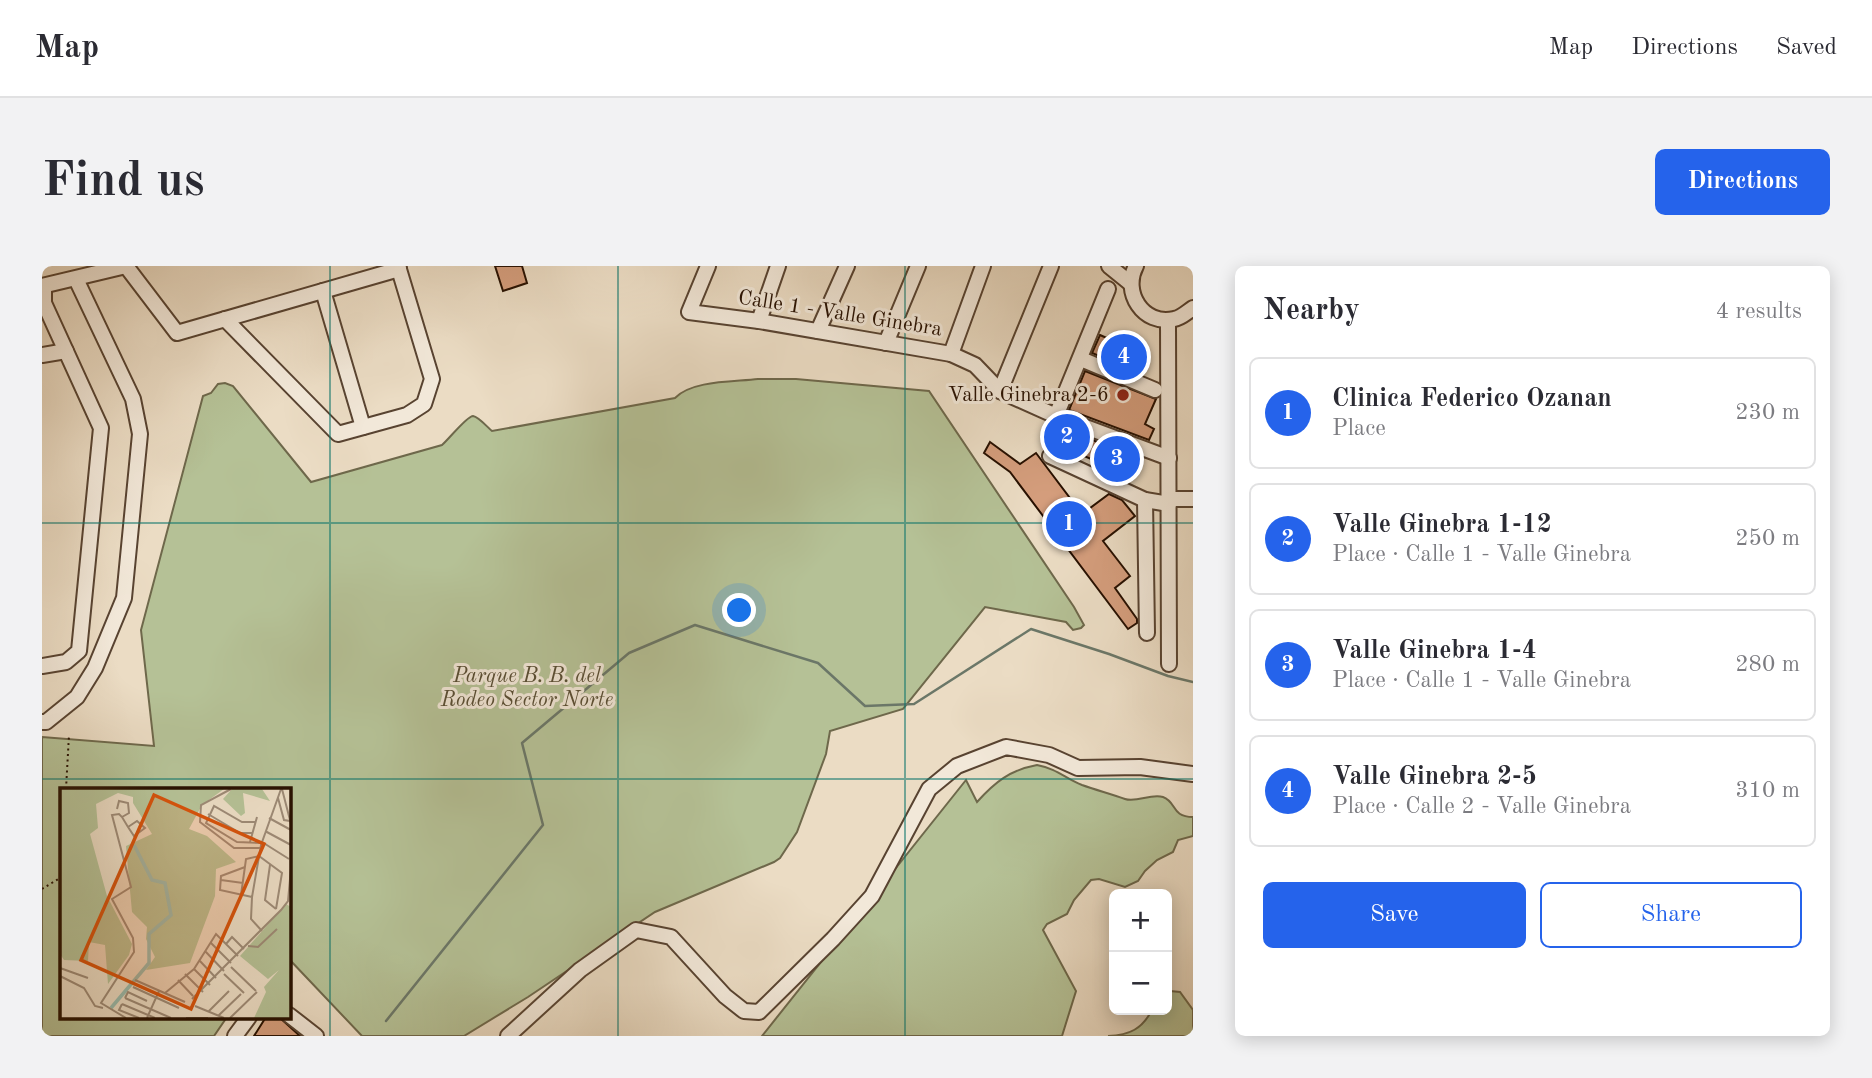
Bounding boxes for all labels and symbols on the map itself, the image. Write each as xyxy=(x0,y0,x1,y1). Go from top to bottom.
street label: Calle 1 - Valle Ginebra xyxy=(736,287,944,341)
pin: 4 xyxy=(1101,331,1147,383)
place label: Valle Ginebra 2-6 xyxy=(948,385,1109,406)
marker: Valle Ginebra 2-6 xyxy=(1115,387,1131,403)
pin: 2 xyxy=(1044,411,1090,463)
pin: 3 xyxy=(1094,433,1140,485)
pin: 1 xyxy=(1046,498,1092,550)
your location xyxy=(722,593,756,627)
park label: Parque B. B. del Rodeo Sector Norte xyxy=(440,666,613,711)
inset map xyxy=(60,788,290,1018)

